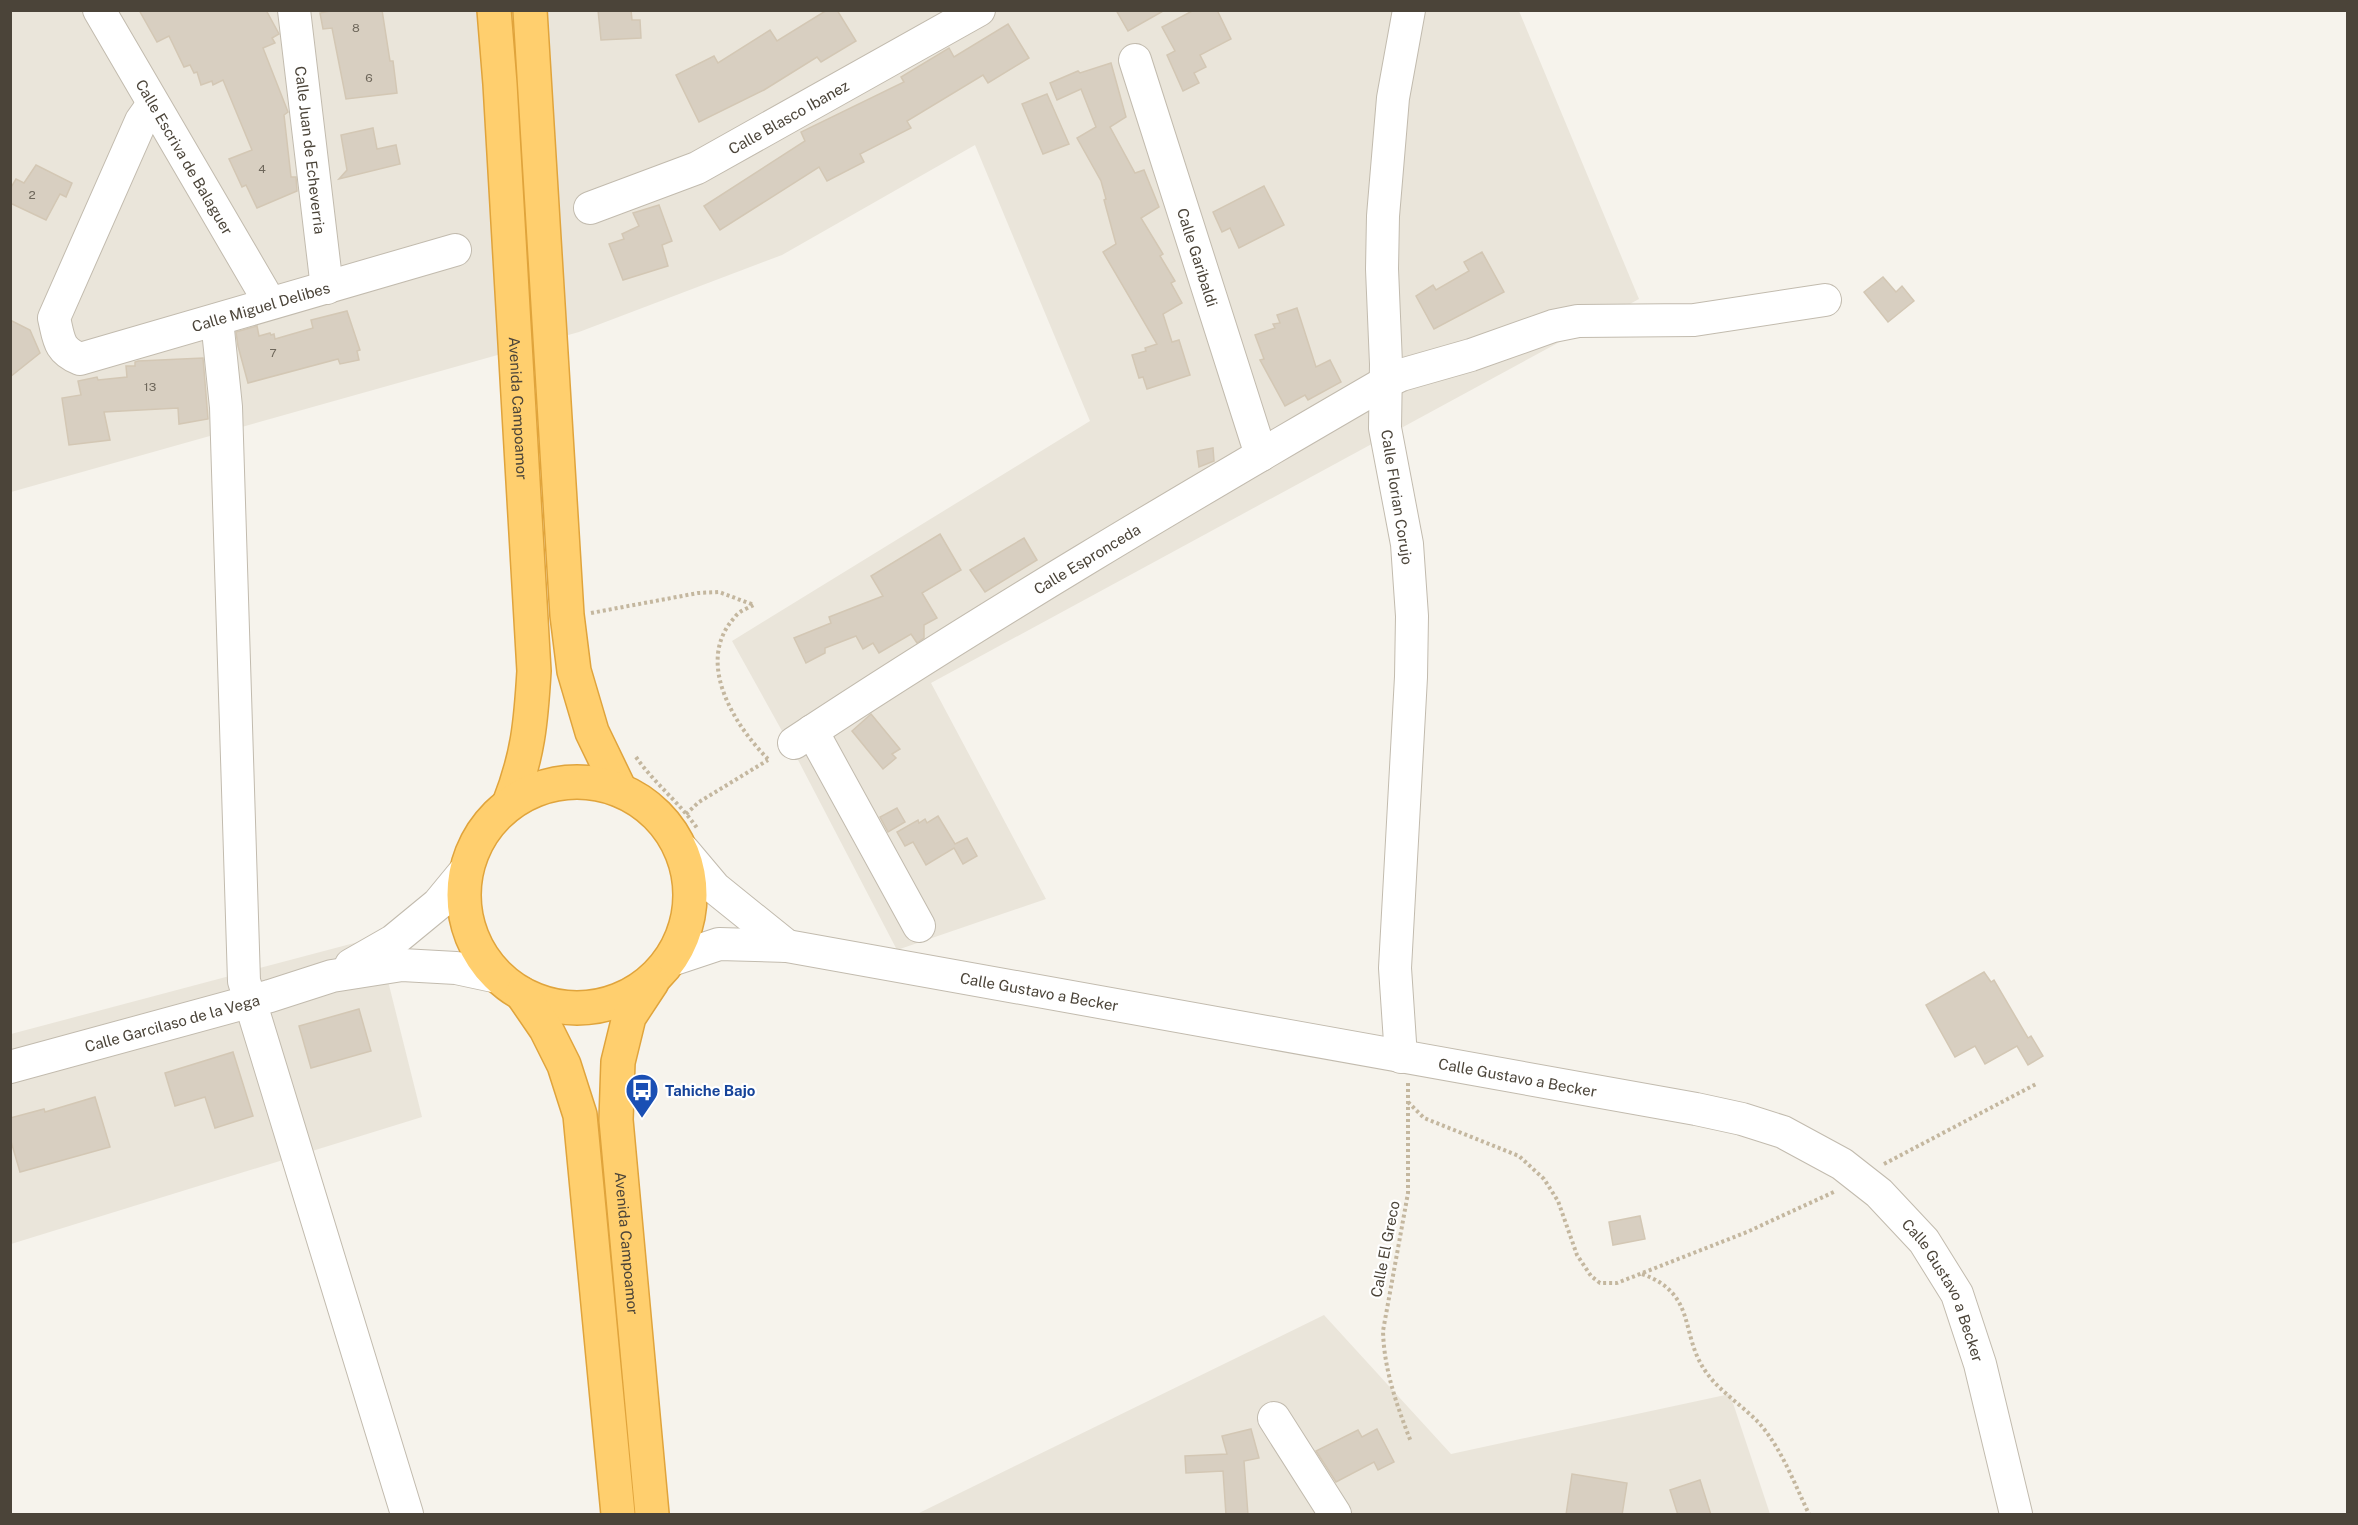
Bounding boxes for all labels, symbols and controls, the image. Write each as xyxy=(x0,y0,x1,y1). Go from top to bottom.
house number: 8 xyxy=(352,21,360,35)
street label: Calle Juan de Echeverria xyxy=(292,65,329,235)
house number: 6 xyxy=(365,71,373,85)
street label: Calle Escriva de Balaguer xyxy=(133,76,237,238)
street label: Calle Blasco Ibanez xyxy=(725,76,852,157)
house number: 4 xyxy=(258,162,266,176)
house number: 2 xyxy=(28,188,36,202)
street label: Calle Garibaldi xyxy=(1174,206,1222,308)
street label: Calle Miguel Delibes xyxy=(190,278,332,335)
street label: Avenida Campoamor xyxy=(506,336,531,480)
house number: 7 xyxy=(269,346,277,360)
house number: 13 xyxy=(144,380,156,394)
street label: Calle Florian Corujo xyxy=(1378,428,1416,566)
street label: Calle Espronceda xyxy=(1030,520,1143,597)
street label: Calle Gustavo a Becker xyxy=(959,969,1120,1014)
street label: Calle Garcilaso de la Vega xyxy=(83,991,261,1055)
street label: Calle Gustavo a Becker xyxy=(1437,1054,1598,1100)
bus stop icon: Tahiche Bajo xyxy=(624,1072,660,1119)
place label: Tahiche Bajo xyxy=(665,1082,756,1099)
street label: Avenida Campoamor xyxy=(612,1171,642,1316)
street label: Calle El Greco xyxy=(1367,1199,1403,1299)
street label: Calle Gustavo a Becker xyxy=(1899,1215,1987,1364)

